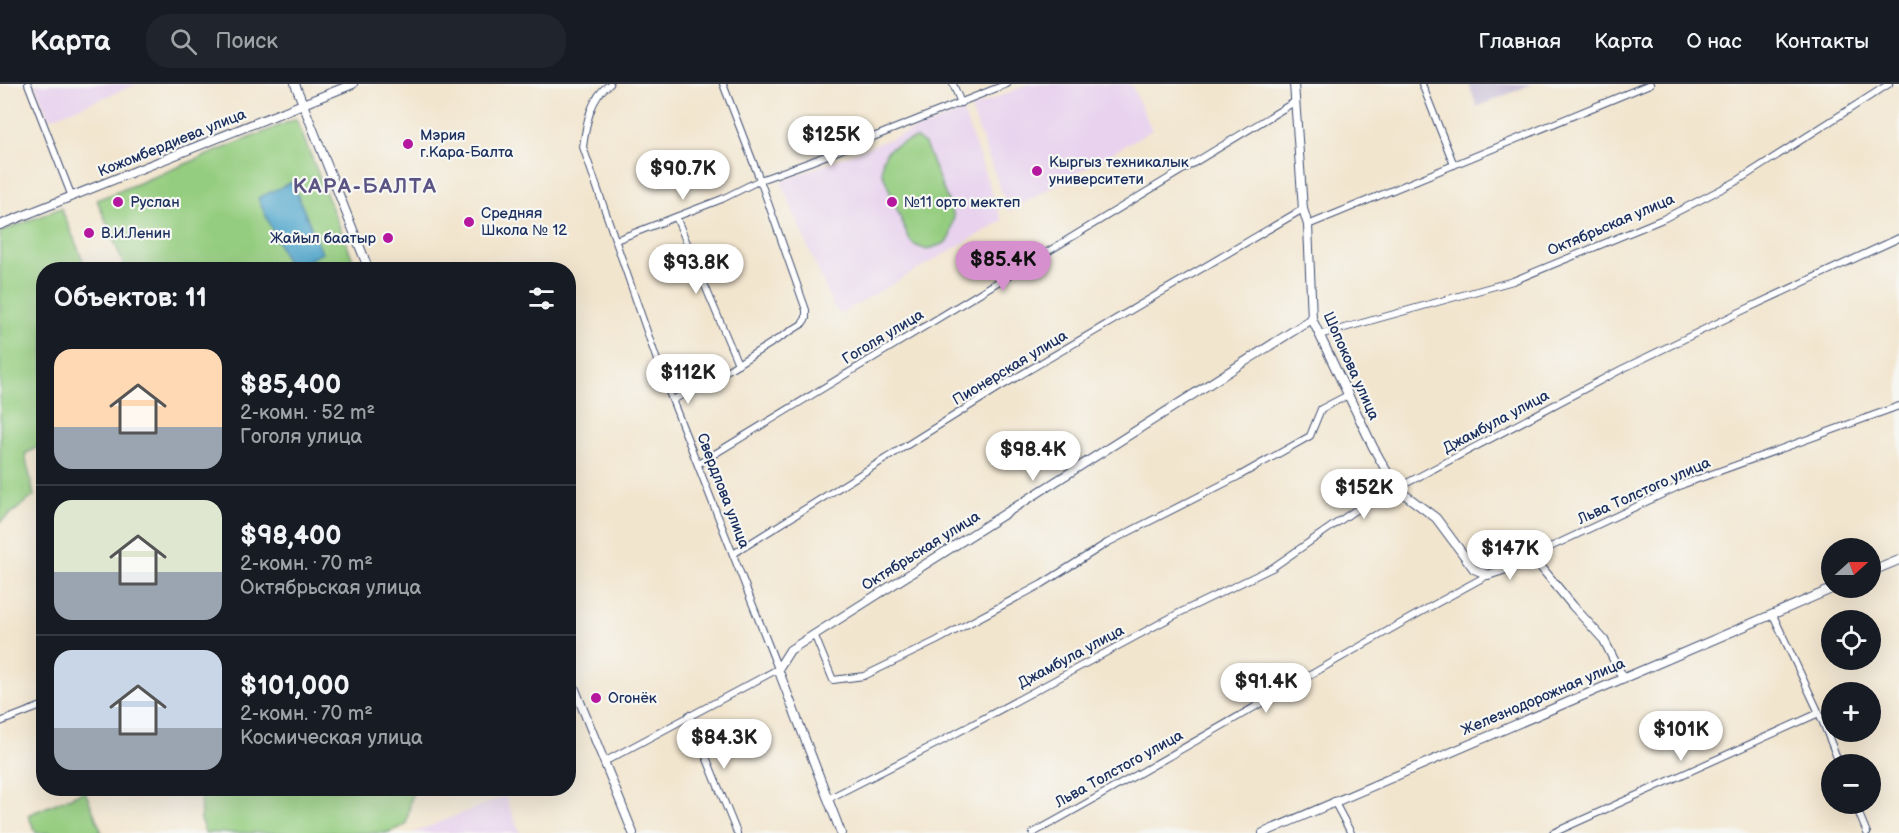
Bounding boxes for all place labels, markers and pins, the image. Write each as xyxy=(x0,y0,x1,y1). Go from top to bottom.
pin: $125K xyxy=(789,116,873,167)
place label: Мэрия г.Кара-Балта xyxy=(420,126,514,162)
marker: Мэрия г.Кара-Балта xyxy=(401,137,415,151)
pin: $90.7K xyxy=(634,150,732,201)
place label: Кыргыз техникалык университети xyxy=(1049,153,1189,189)
marker: Кыргыз техникалык университети xyxy=(1030,164,1044,178)
place label: Руслан xyxy=(130,193,180,212)
place label: №11 орто мектеп xyxy=(904,193,1021,212)
marker: Руслан xyxy=(111,195,125,209)
marker: №11 орто мектеп xyxy=(885,195,899,209)
place label: Средняя Школа № 12 xyxy=(481,204,567,240)
marker: Средняя Школа № 12 xyxy=(462,215,476,229)
place label: В.И.Ленин xyxy=(101,224,171,243)
marker: В.И.Ленин xyxy=(82,226,96,240)
place label: Жайыл баатыр xyxy=(270,229,377,248)
marker: Жайыл баатыр xyxy=(381,231,395,245)
pin: $85.4K xyxy=(954,241,1052,292)
pin: $93.8K xyxy=(647,244,745,295)
pin: $112K xyxy=(646,354,730,405)
pin: $98.4K xyxy=(984,431,1082,482)
pin: $152K xyxy=(1322,469,1406,520)
pin: $147K xyxy=(1468,530,1552,581)
pin: $91.4K xyxy=(1217,663,1315,714)
place label: Огонёк xyxy=(608,689,657,708)
marker: Огонёк xyxy=(589,691,603,705)
pin: $101K xyxy=(1639,711,1723,762)
pin: $84.3K xyxy=(675,719,773,770)

